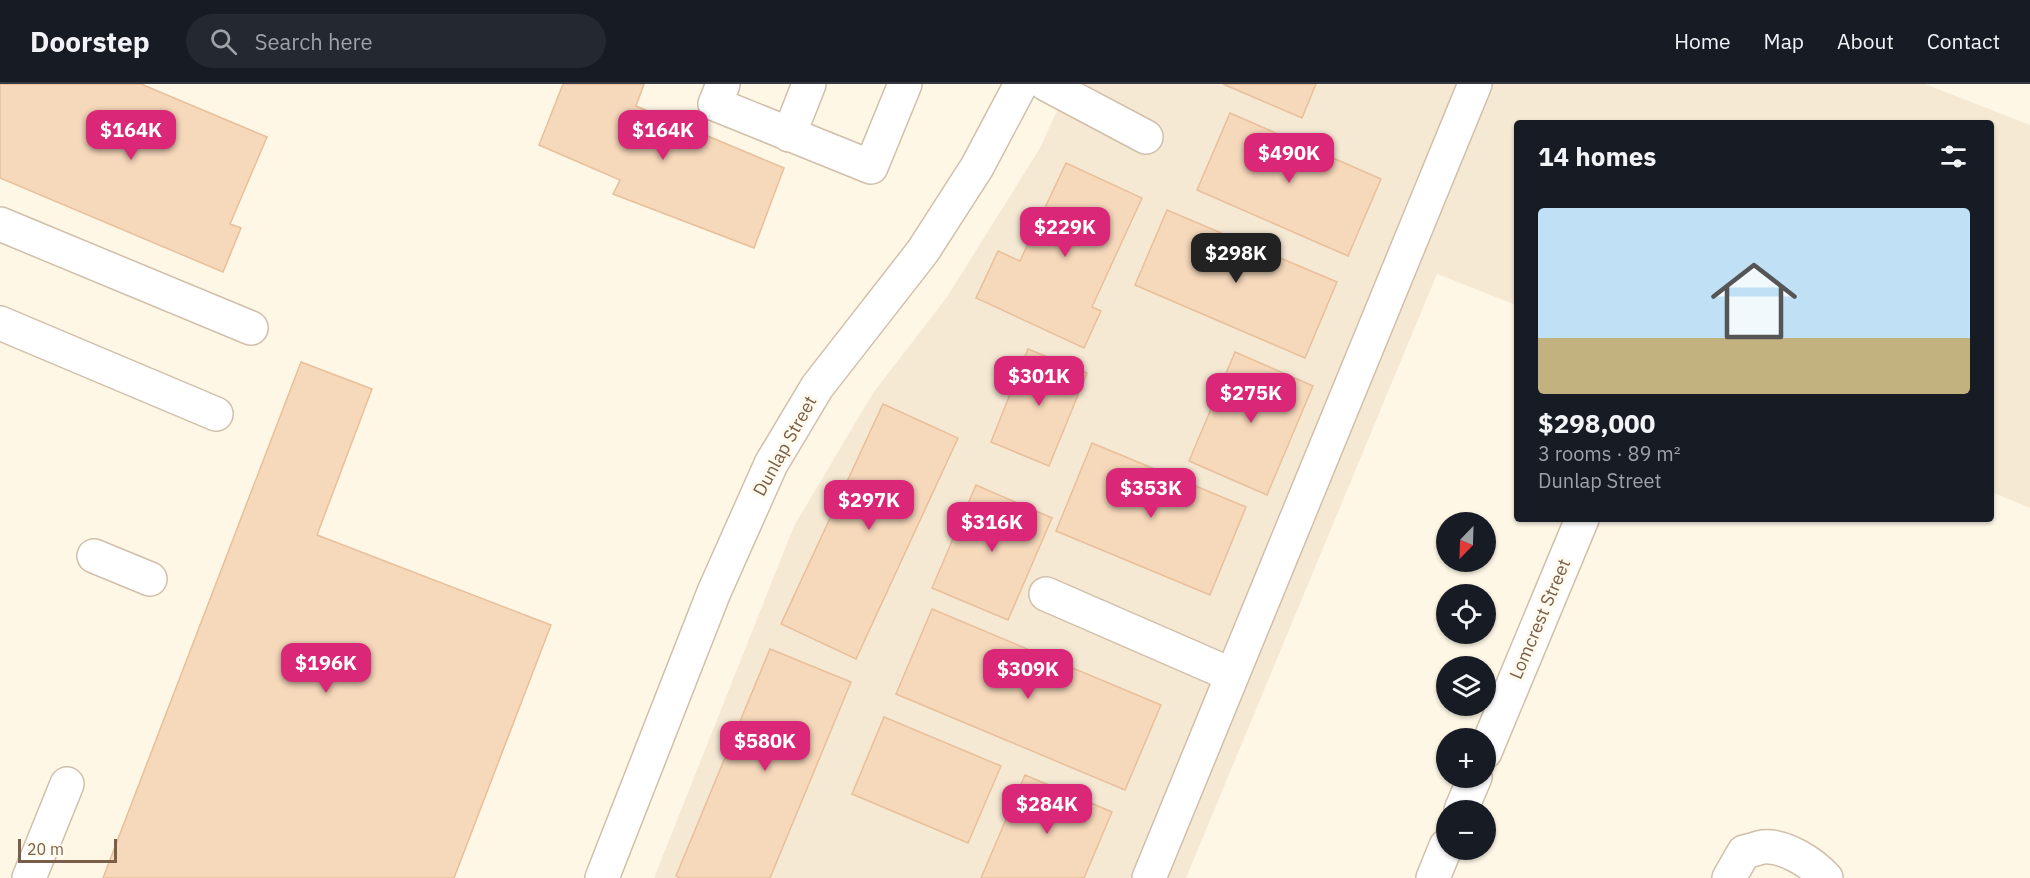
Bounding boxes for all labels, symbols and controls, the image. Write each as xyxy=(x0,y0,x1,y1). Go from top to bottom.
search box xyxy=(186,14,606,68)
text: Doorstep xyxy=(30,23,150,60)
icon: search xyxy=(207,25,240,58)
text: Search here xyxy=(255,27,373,56)
text: Home xyxy=(1674,27,1731,55)
text: Map xyxy=(1764,27,1804,55)
text: About xyxy=(1837,27,1894,55)
text: Contact xyxy=(1927,27,2000,55)
pin: $164K xyxy=(89,110,173,161)
pin: $164K xyxy=(621,110,705,161)
text: $164K xyxy=(100,116,162,143)
text: $164K xyxy=(632,116,694,143)
pin: $490K xyxy=(1247,133,1331,184)
text: $490K xyxy=(1258,139,1320,166)
text: 14 homes xyxy=(1538,139,1656,173)
icon: filters xyxy=(1937,140,1970,173)
pin: $229K xyxy=(1023,207,1107,258)
text: $229K xyxy=(1034,213,1096,240)
pin: $298K xyxy=(1194,233,1278,284)
text: $298K xyxy=(1205,239,1267,266)
icon: home xyxy=(1700,247,1808,355)
pin: $301K xyxy=(997,356,1081,407)
text: $301K xyxy=(1008,362,1070,389)
pin: $275K xyxy=(1209,373,1293,424)
text: $275K xyxy=(1220,379,1282,406)
street label: Dunlap Street xyxy=(748,392,822,500)
text: $298,000 xyxy=(1538,406,1655,440)
text: 3 rooms · 89 m² xyxy=(1538,440,1681,467)
text: Dunlap Street xyxy=(1538,467,1661,494)
pin: $353K xyxy=(1109,468,1193,519)
text: $353K xyxy=(1120,474,1182,501)
pin: $297K xyxy=(827,480,911,531)
text: $297K xyxy=(838,486,900,513)
pin: $316K xyxy=(950,502,1034,553)
text: $316K xyxy=(961,508,1023,535)
north arrow xyxy=(1436,512,1496,572)
map controls xyxy=(1436,512,1496,860)
street label: Lomcrest Street xyxy=(1504,555,1575,683)
button: locate xyxy=(1436,584,1496,644)
pin: $196K xyxy=(284,643,368,694)
text: $196K xyxy=(295,649,357,676)
pin: $309K xyxy=(986,649,1070,700)
text: $309K xyxy=(997,655,1059,682)
button: layers xyxy=(1436,656,1496,716)
pin: $580K xyxy=(723,721,807,772)
text: $580K xyxy=(734,727,796,754)
button: + xyxy=(1436,728,1496,788)
pin: $284K xyxy=(1005,784,1089,835)
text: $284K xyxy=(1016,790,1078,817)
button: − xyxy=(1436,800,1496,860)
scale bar xyxy=(18,836,117,864)
text: 20 m xyxy=(27,839,64,859)

